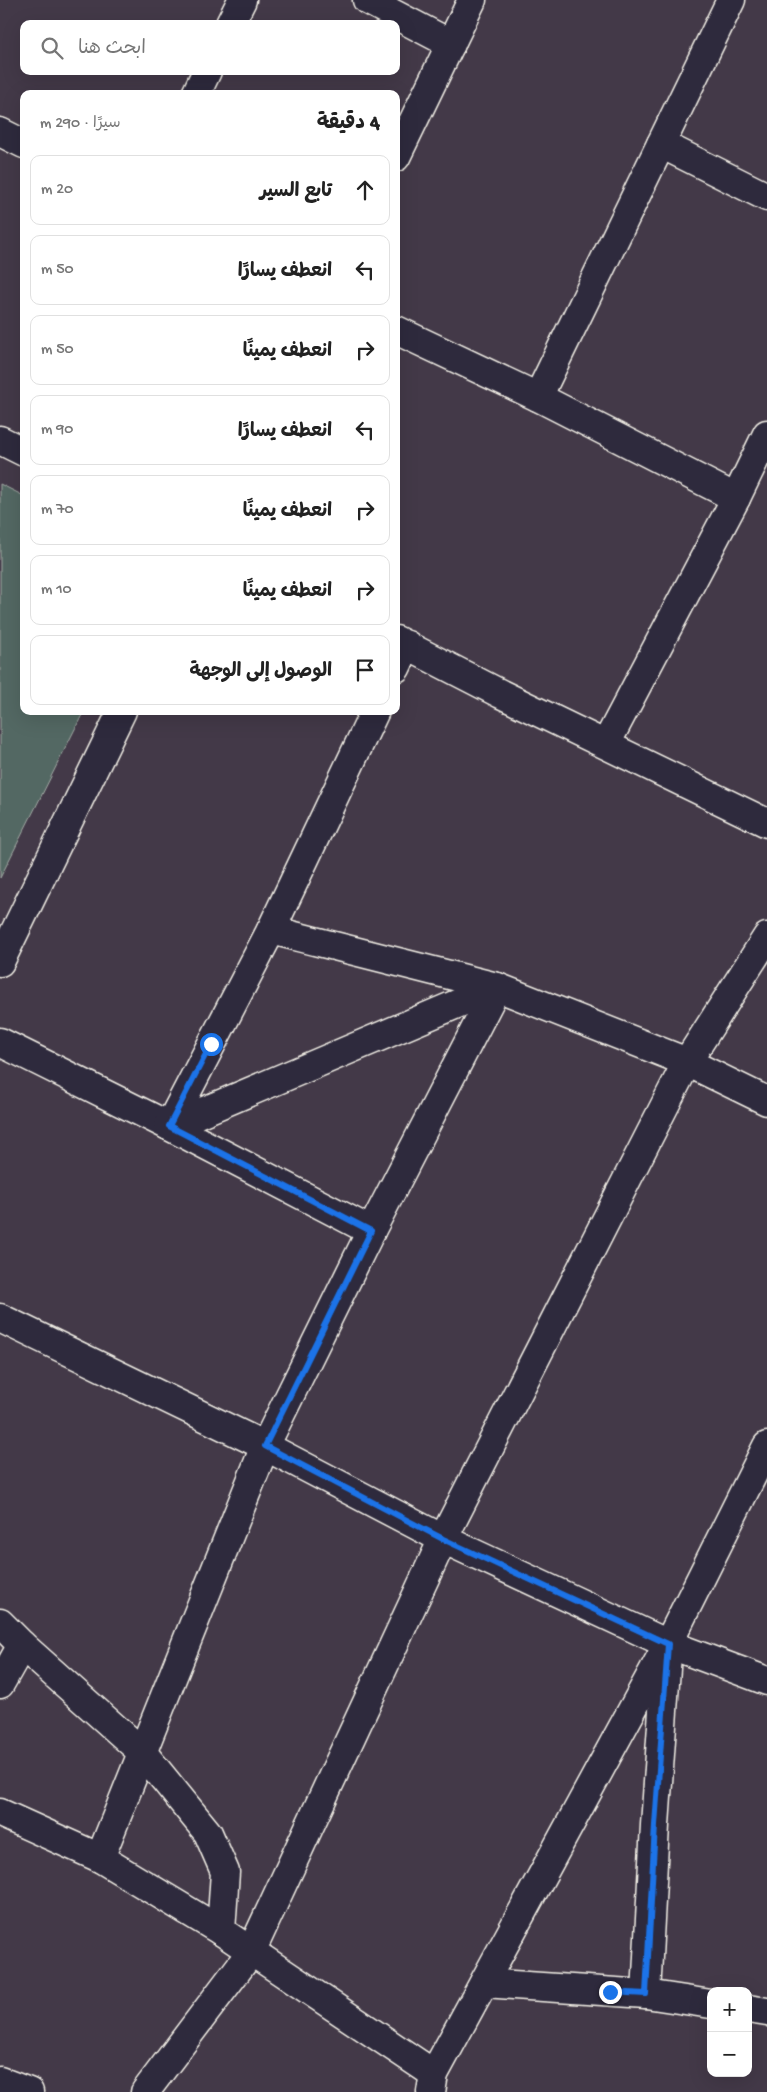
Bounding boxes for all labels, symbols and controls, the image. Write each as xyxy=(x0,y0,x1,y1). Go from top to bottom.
search box xyxy=(20,20,400,75)
icon: search xyxy=(38,34,66,62)
text: ابحث هنا xyxy=(78,38,146,61)
text: 4 دقيقة xyxy=(317,112,380,137)
text: سيرًا · 290 m xyxy=(40,115,121,134)
icon: ahead xyxy=(351,176,379,204)
text: 20 m xyxy=(41,181,73,200)
text: تابع السير xyxy=(260,181,332,204)
icon: left xyxy=(351,256,379,284)
text: 50 m xyxy=(41,261,74,280)
text: انعطف يسارًا xyxy=(238,261,332,284)
icon: right xyxy=(351,336,379,364)
text: 50 m xyxy=(41,341,74,360)
text: انعطف يمينًا xyxy=(243,341,332,364)
icon: left xyxy=(351,416,379,444)
text: 90 m xyxy=(41,421,73,440)
text: انعطف يسارًا xyxy=(238,421,332,444)
icon: right xyxy=(351,496,379,524)
text: 70 m xyxy=(41,501,74,520)
text: انعطف يمينًا xyxy=(243,501,332,524)
icon: right xyxy=(351,576,379,604)
text: 10 m xyxy=(41,581,72,600)
text: انعطف يمينًا xyxy=(243,581,332,604)
icon: arrive xyxy=(351,656,379,684)
text: الوصول إلى الوجهة xyxy=(189,661,332,684)
route start xyxy=(200,1033,223,1056)
route end xyxy=(599,1981,622,2004)
map controls xyxy=(707,1987,752,2077)
button: + xyxy=(707,1987,752,2032)
button: − xyxy=(707,2032,752,2077)

